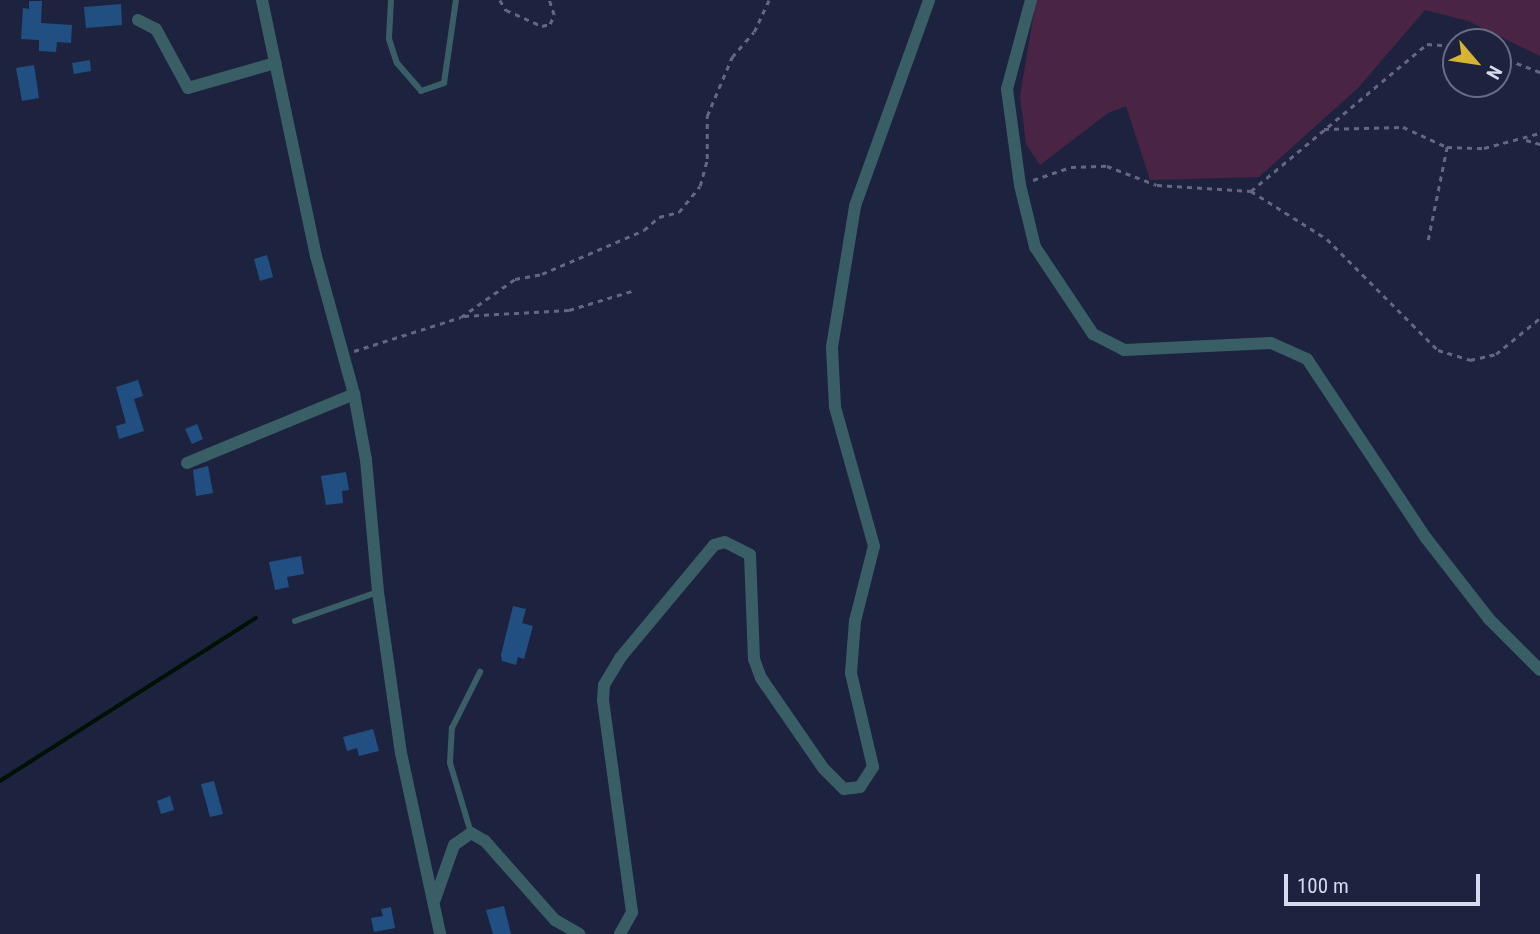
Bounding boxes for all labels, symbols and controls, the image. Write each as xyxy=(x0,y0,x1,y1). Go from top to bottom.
north arrow xyxy=(1442,28,1512,98)
text: N xyxy=(1481,62,1507,83)
scale bar xyxy=(1288,860,1484,904)
text: 100 m xyxy=(1297,874,1349,898)

